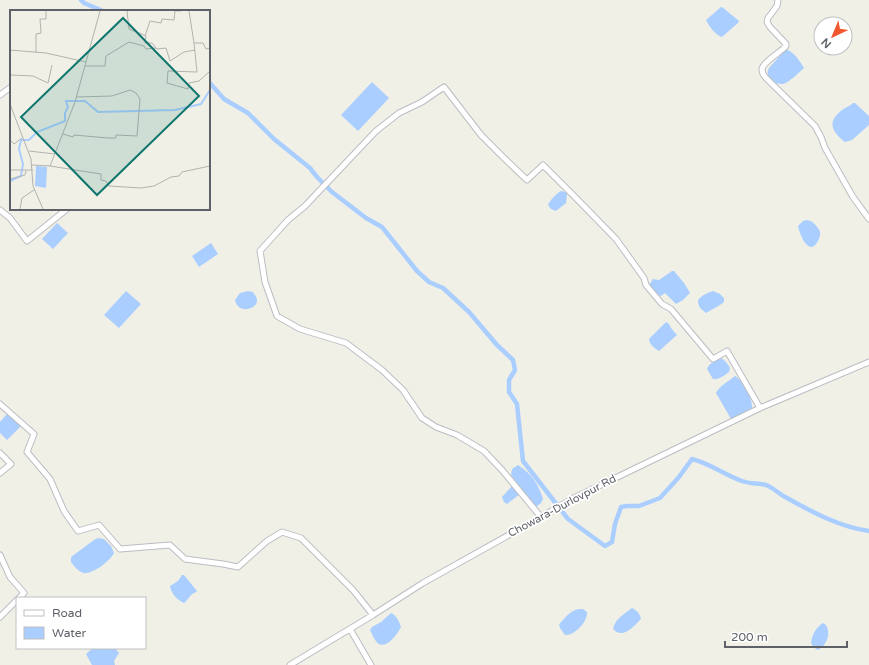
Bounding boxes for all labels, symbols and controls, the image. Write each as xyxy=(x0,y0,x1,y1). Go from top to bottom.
inset map xyxy=(10,10,210,210)
north arrow xyxy=(813,16,853,56)
text: N xyxy=(819,35,834,51)
street label: Chowara-Durlovpur Rd xyxy=(506,472,618,540)
legend xyxy=(16,597,146,649)
text: Road xyxy=(52,606,82,620)
scale bar xyxy=(725,623,847,649)
text: Water xyxy=(52,626,87,640)
text: 200 m xyxy=(731,630,768,644)

